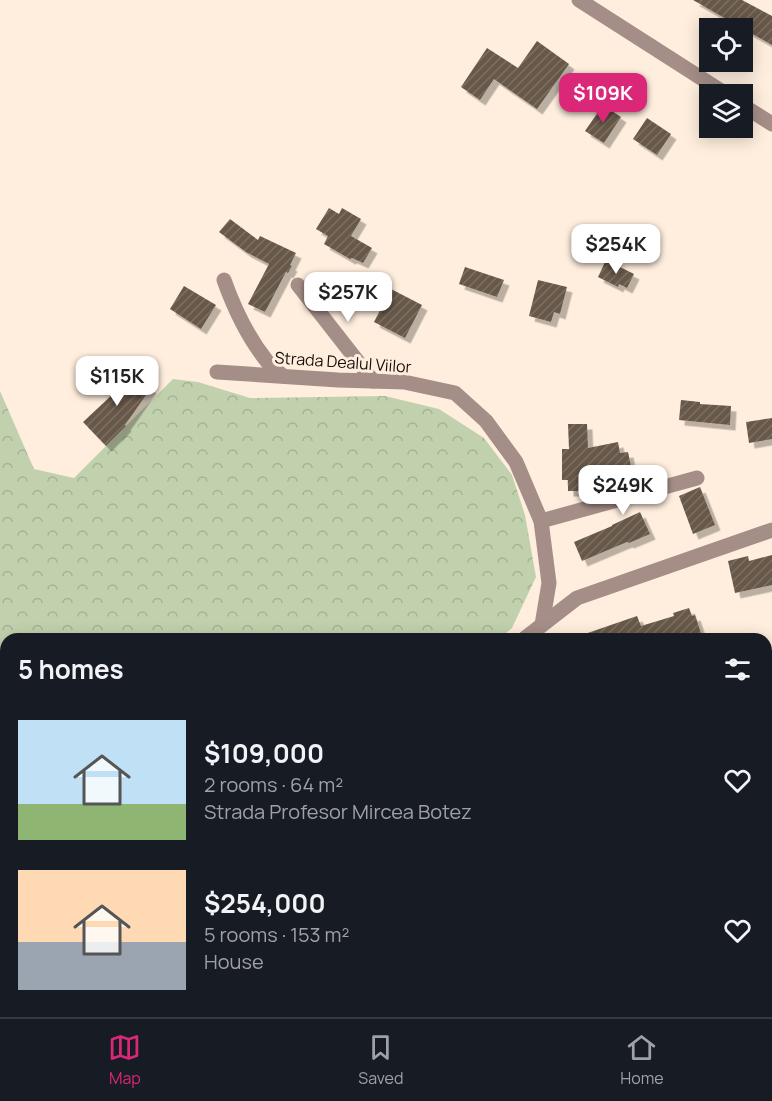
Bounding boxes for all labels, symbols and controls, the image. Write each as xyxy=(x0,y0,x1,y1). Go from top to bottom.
map controls xyxy=(699,18,753,138)
button: locate xyxy=(699,18,753,72)
pin: $109K xyxy=(561,73,645,124)
text: $109K xyxy=(573,79,633,106)
button: layers xyxy=(699,84,753,138)
pin: $254K xyxy=(574,224,658,275)
text: $254K xyxy=(585,230,647,257)
pin: $257K xyxy=(306,272,390,323)
text: $257K xyxy=(318,278,378,305)
street label: Strada Dealul Viilor xyxy=(274,346,412,378)
pin: $115K xyxy=(75,356,159,407)
text: $115K xyxy=(90,362,144,389)
pin: $249K xyxy=(581,465,665,516)
text: $249K xyxy=(592,471,654,498)
text: 5 homes xyxy=(18,651,124,687)
icon: filters xyxy=(721,653,754,686)
text: $109,000 xyxy=(204,735,324,771)
icon: home xyxy=(66,744,138,816)
icon: heart xyxy=(721,764,754,797)
text: 2 rooms · 64 m² xyxy=(204,771,343,798)
text: Strada Profesor Mircea Botez xyxy=(204,798,472,825)
text: $254,000 xyxy=(204,885,326,921)
icon: home xyxy=(66,894,138,966)
icon: heart xyxy=(721,914,754,947)
text: 5 rooms · 153 m² xyxy=(204,921,350,948)
text: House xyxy=(204,948,264,975)
tab: Map xyxy=(108,1031,141,1089)
tab: Saved xyxy=(358,1031,403,1089)
tab: Home xyxy=(620,1031,664,1089)

